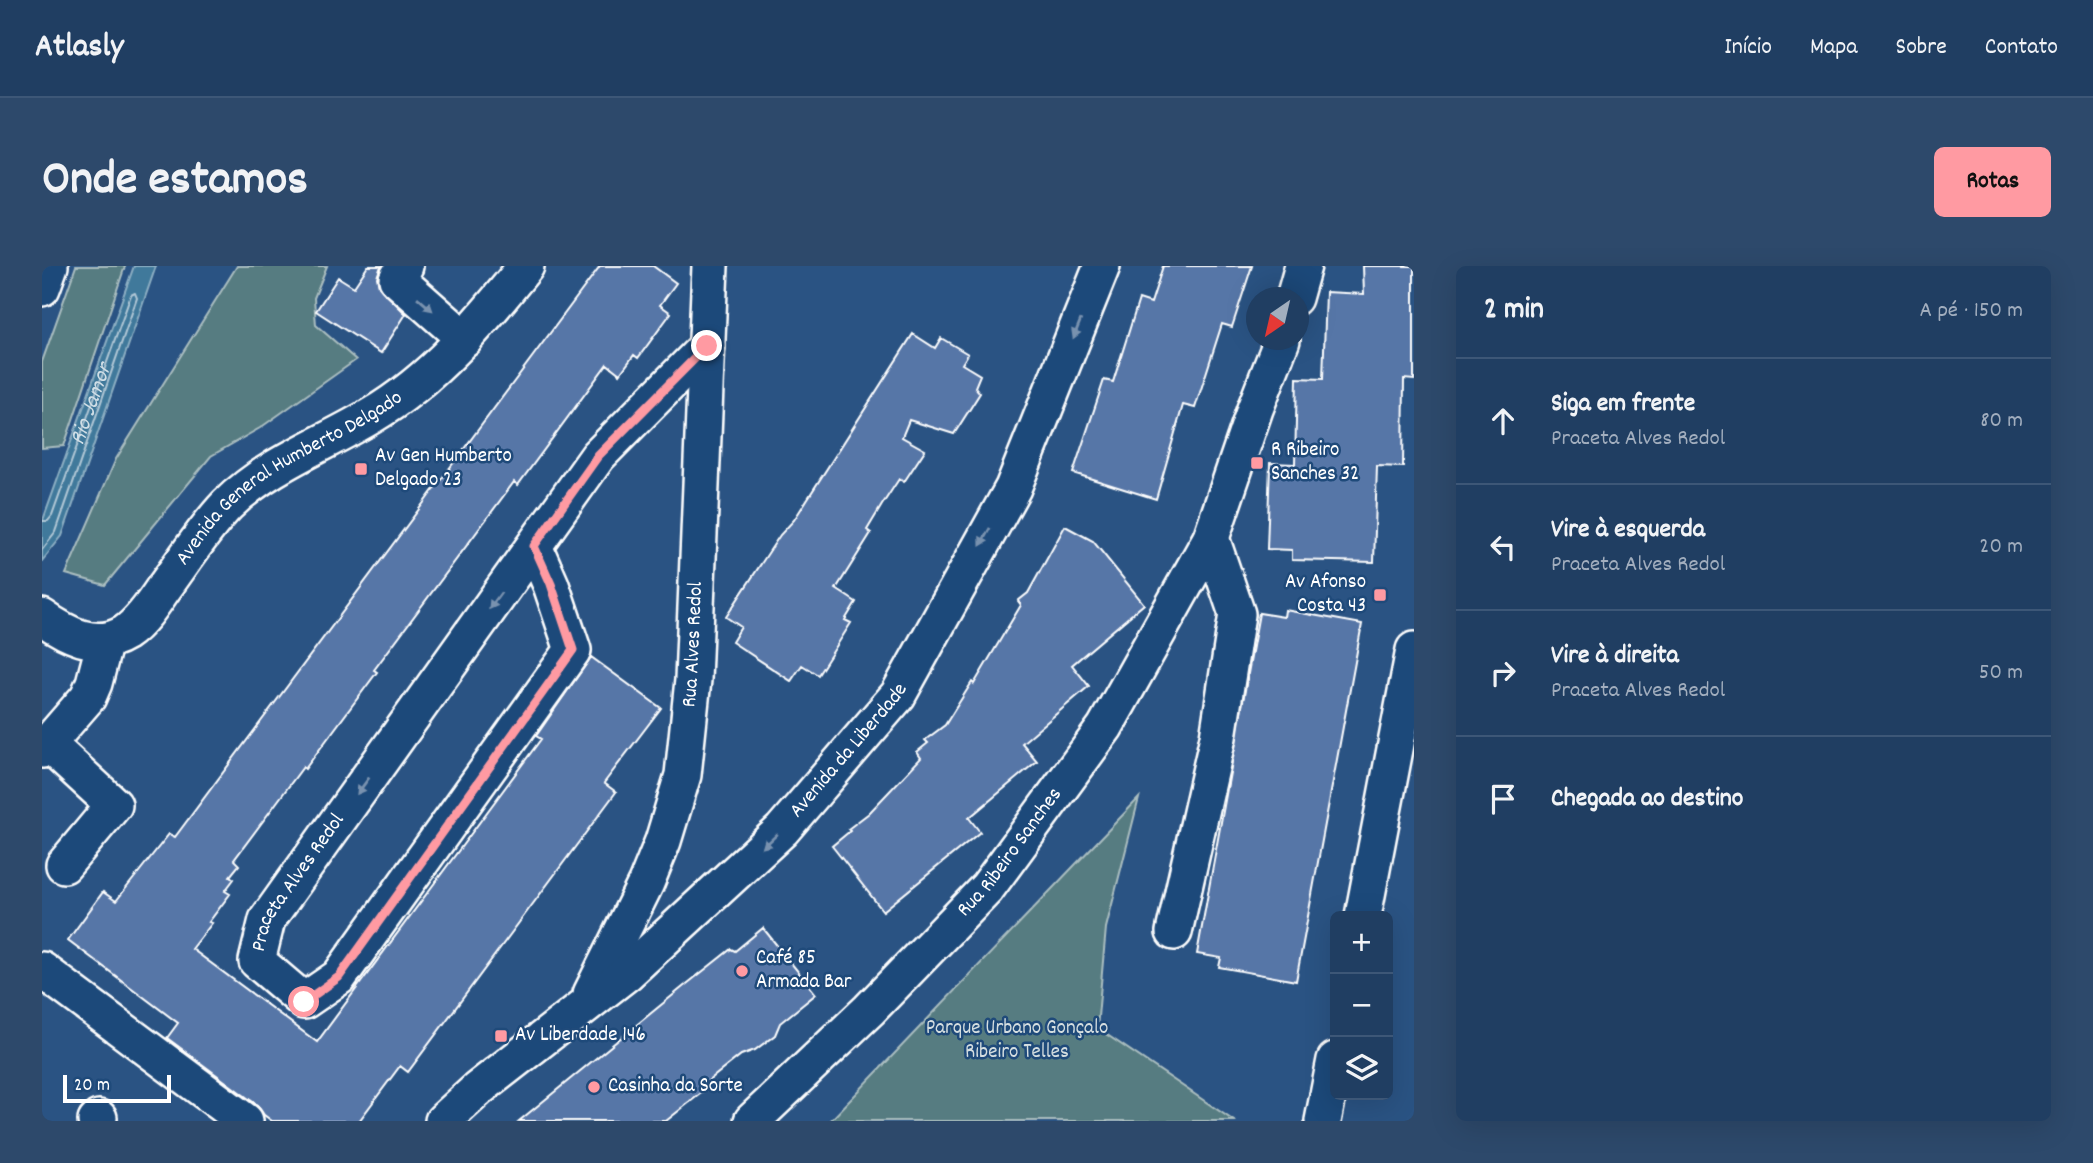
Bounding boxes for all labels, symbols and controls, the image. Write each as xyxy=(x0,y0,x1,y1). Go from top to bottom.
text: Atlasly xyxy=(35,25,124,72)
text: Início xyxy=(1724,31,1772,65)
text: Mapa xyxy=(1810,31,1858,65)
text: Sobre xyxy=(1896,31,1947,65)
text: Contato xyxy=(1985,31,2058,65)
text: Onde estamos xyxy=(42,147,308,217)
button: Rotas xyxy=(1934,147,2051,217)
north arrow xyxy=(1246,287,1309,350)
text: 2 min xyxy=(1484,290,1544,333)
text: A pé · 150 m xyxy=(1920,295,2023,328)
one-way arrow xyxy=(416,296,434,312)
one-way arrow xyxy=(1071,319,1082,340)
route end xyxy=(691,330,722,361)
water label: Rio Jamor xyxy=(62,357,123,450)
street label: Avenida General Humberto Delgado xyxy=(169,384,409,572)
text: Siga em frente xyxy=(1551,386,1695,423)
icon: ahead xyxy=(1484,402,1522,440)
text: 80 m xyxy=(1980,405,2023,438)
text: Praceta Alves Redol xyxy=(1551,423,1725,456)
place label: R Ribeiro Sanches 32 xyxy=(1271,436,1359,490)
place label: Av Gen Humberto Delgado 23 xyxy=(375,442,512,496)
marker: R Ribeiro Sanches 32 xyxy=(1249,455,1265,471)
marker: Av Gen Humberto Delgado 23 xyxy=(353,461,369,477)
text: Vire à esquerda xyxy=(1551,512,1705,549)
one-way arrow xyxy=(980,528,992,548)
icon: left xyxy=(1484,528,1522,566)
text: 20 m xyxy=(1979,531,2023,564)
text: Praceta Alves Redol xyxy=(1551,549,1725,582)
place label: Av Afonso Costa 43 xyxy=(1285,568,1366,622)
street label: Rua Alves Redol xyxy=(675,581,712,709)
marker: Av Afonso Costa 43 xyxy=(1372,587,1388,603)
one-way arrow xyxy=(488,592,502,610)
text: Vire à direita xyxy=(1551,638,1679,675)
icon: right xyxy=(1484,654,1522,692)
text: 50 m xyxy=(1979,657,2023,690)
text: Praceta Alves Redol xyxy=(1551,675,1725,708)
street label: Avenida da Liberdade xyxy=(783,678,916,825)
one-way arrow xyxy=(356,777,370,795)
icon: arrive xyxy=(1484,780,1522,818)
text: Chegada ao destino xyxy=(1551,781,1743,818)
street label: Rua Ribeiro Sanches xyxy=(951,782,1070,925)
street label: Praceta Alves Redol xyxy=(245,808,353,955)
one-way arrow xyxy=(762,832,779,848)
map controls xyxy=(1330,911,1393,1100)
button: + xyxy=(1330,911,1393,974)
place label: Café 85 Armada Bar xyxy=(756,944,852,998)
marker: Café 85 Armada Bar xyxy=(734,963,750,979)
button: − xyxy=(1330,974,1393,1037)
route start xyxy=(288,986,319,1017)
park label: Parque Urbano Gonçalo Ribeiro Telles xyxy=(926,1014,1108,1068)
place label: Av Liberdade 146 xyxy=(515,1021,646,1051)
marker: Av Liberdade 146 xyxy=(493,1028,509,1044)
button: layers xyxy=(1330,1037,1393,1100)
scale bar xyxy=(63,1072,172,1104)
place label: Casinha da Sorte xyxy=(608,1072,743,1102)
text: 20 m xyxy=(74,1073,110,1100)
marker: Casinha da Sorte xyxy=(586,1079,602,1095)

